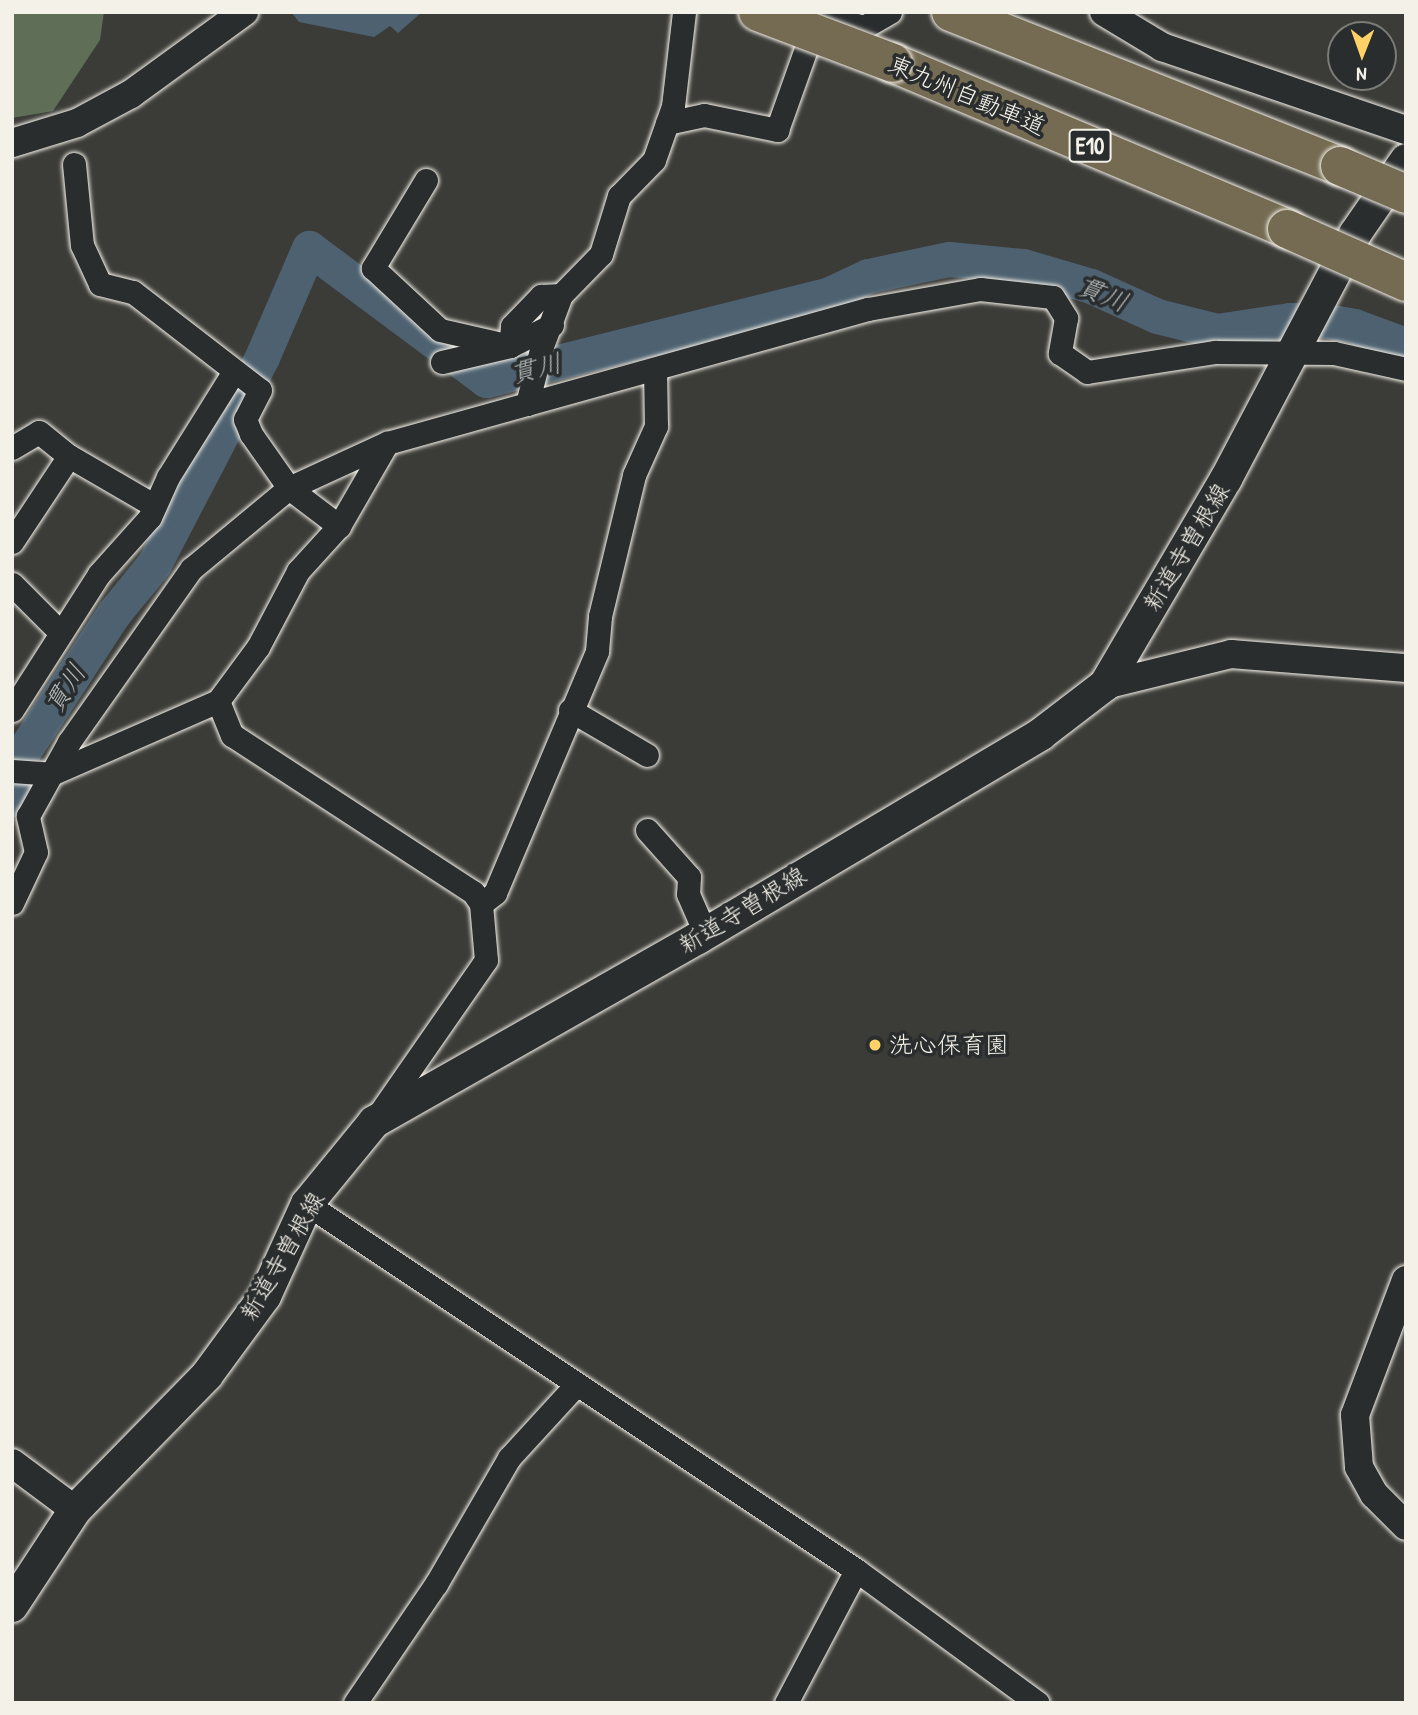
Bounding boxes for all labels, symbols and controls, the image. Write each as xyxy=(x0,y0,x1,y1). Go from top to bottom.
north arrow xyxy=(1327,21,1397,91)
street label: 東九州自動車道 xyxy=(884,49,1050,141)
text: N xyxy=(1356,62,1367,88)
road number: E10 xyxy=(1067,127,1113,166)
water label: 貫川 xyxy=(1073,270,1133,318)
water label: 貫川 xyxy=(507,347,565,389)
street label: 新道寺曽根線 xyxy=(1137,478,1235,616)
water label: 貫川 xyxy=(38,658,92,718)
street label: 新道寺曽根線 xyxy=(673,861,811,959)
place label: 洗心保育園 xyxy=(889,1031,1009,1059)
marker: 洗心保育園 xyxy=(867,1037,883,1053)
street label: 新道寺曽根線 xyxy=(234,1186,330,1326)

